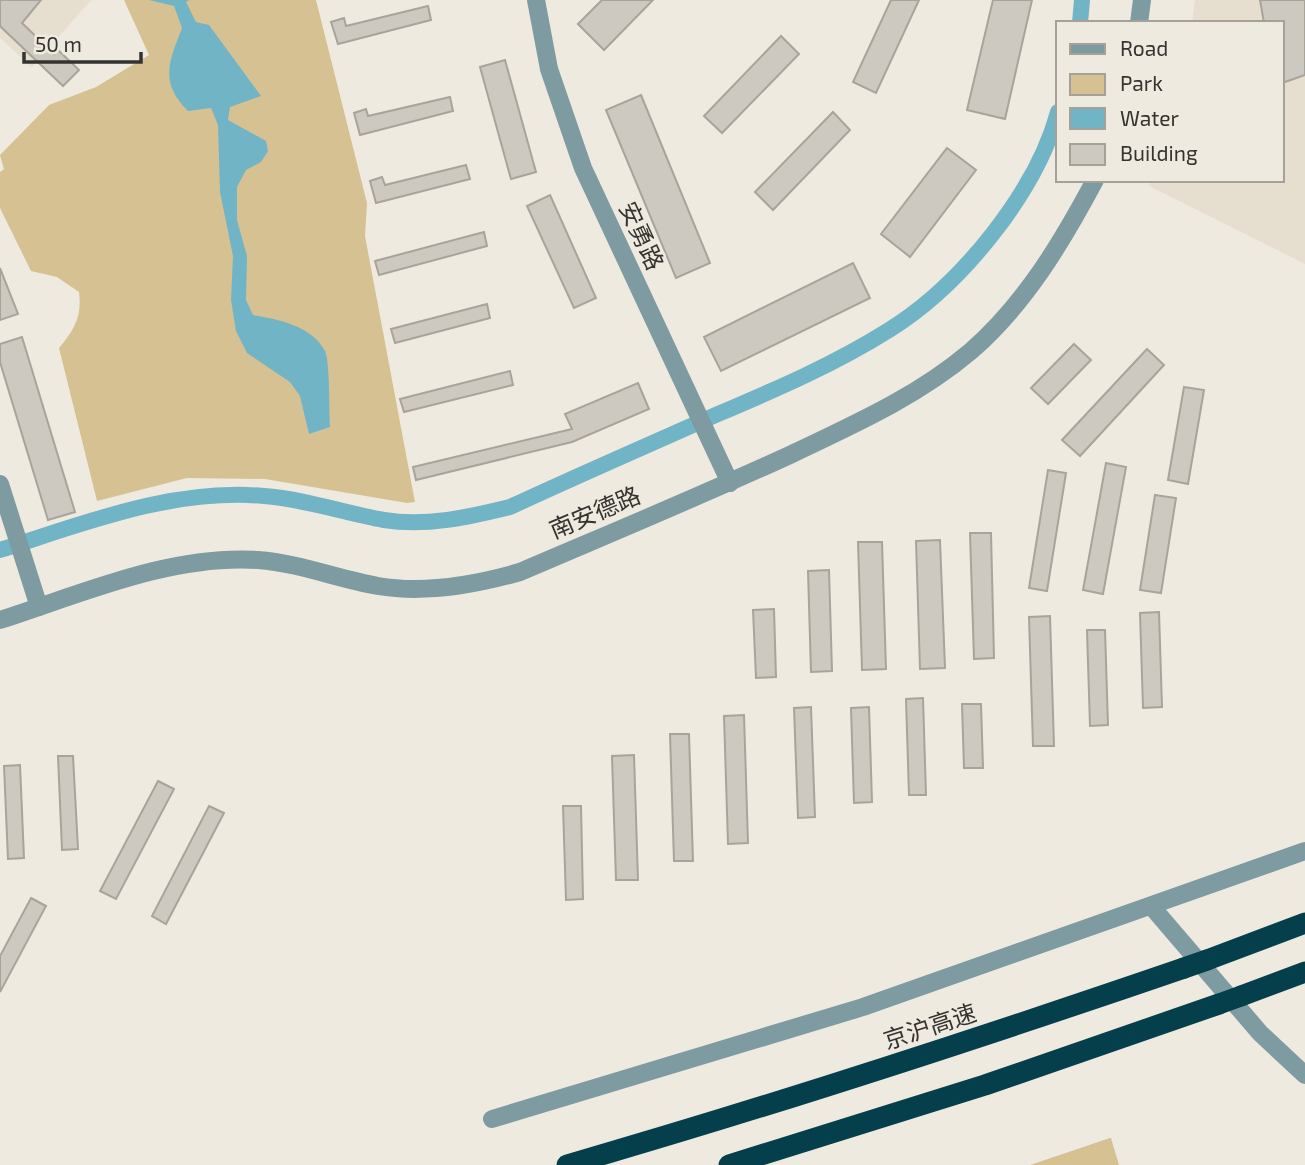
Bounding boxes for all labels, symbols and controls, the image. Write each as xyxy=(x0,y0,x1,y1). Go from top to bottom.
scale bar xyxy=(24,21,142,65)
legend xyxy=(1056,21,1284,182)
text: 50 m xyxy=(35,31,82,56)
text: Road xyxy=(1120,35,1168,60)
text: Park xyxy=(1120,70,1163,95)
text: Water xyxy=(1120,105,1179,130)
text: Building xyxy=(1120,140,1198,165)
street label: 安勇路 xyxy=(614,197,671,274)
street label: 南安德路 xyxy=(545,480,644,544)
street label: 京沪高速 xyxy=(879,997,980,1054)

